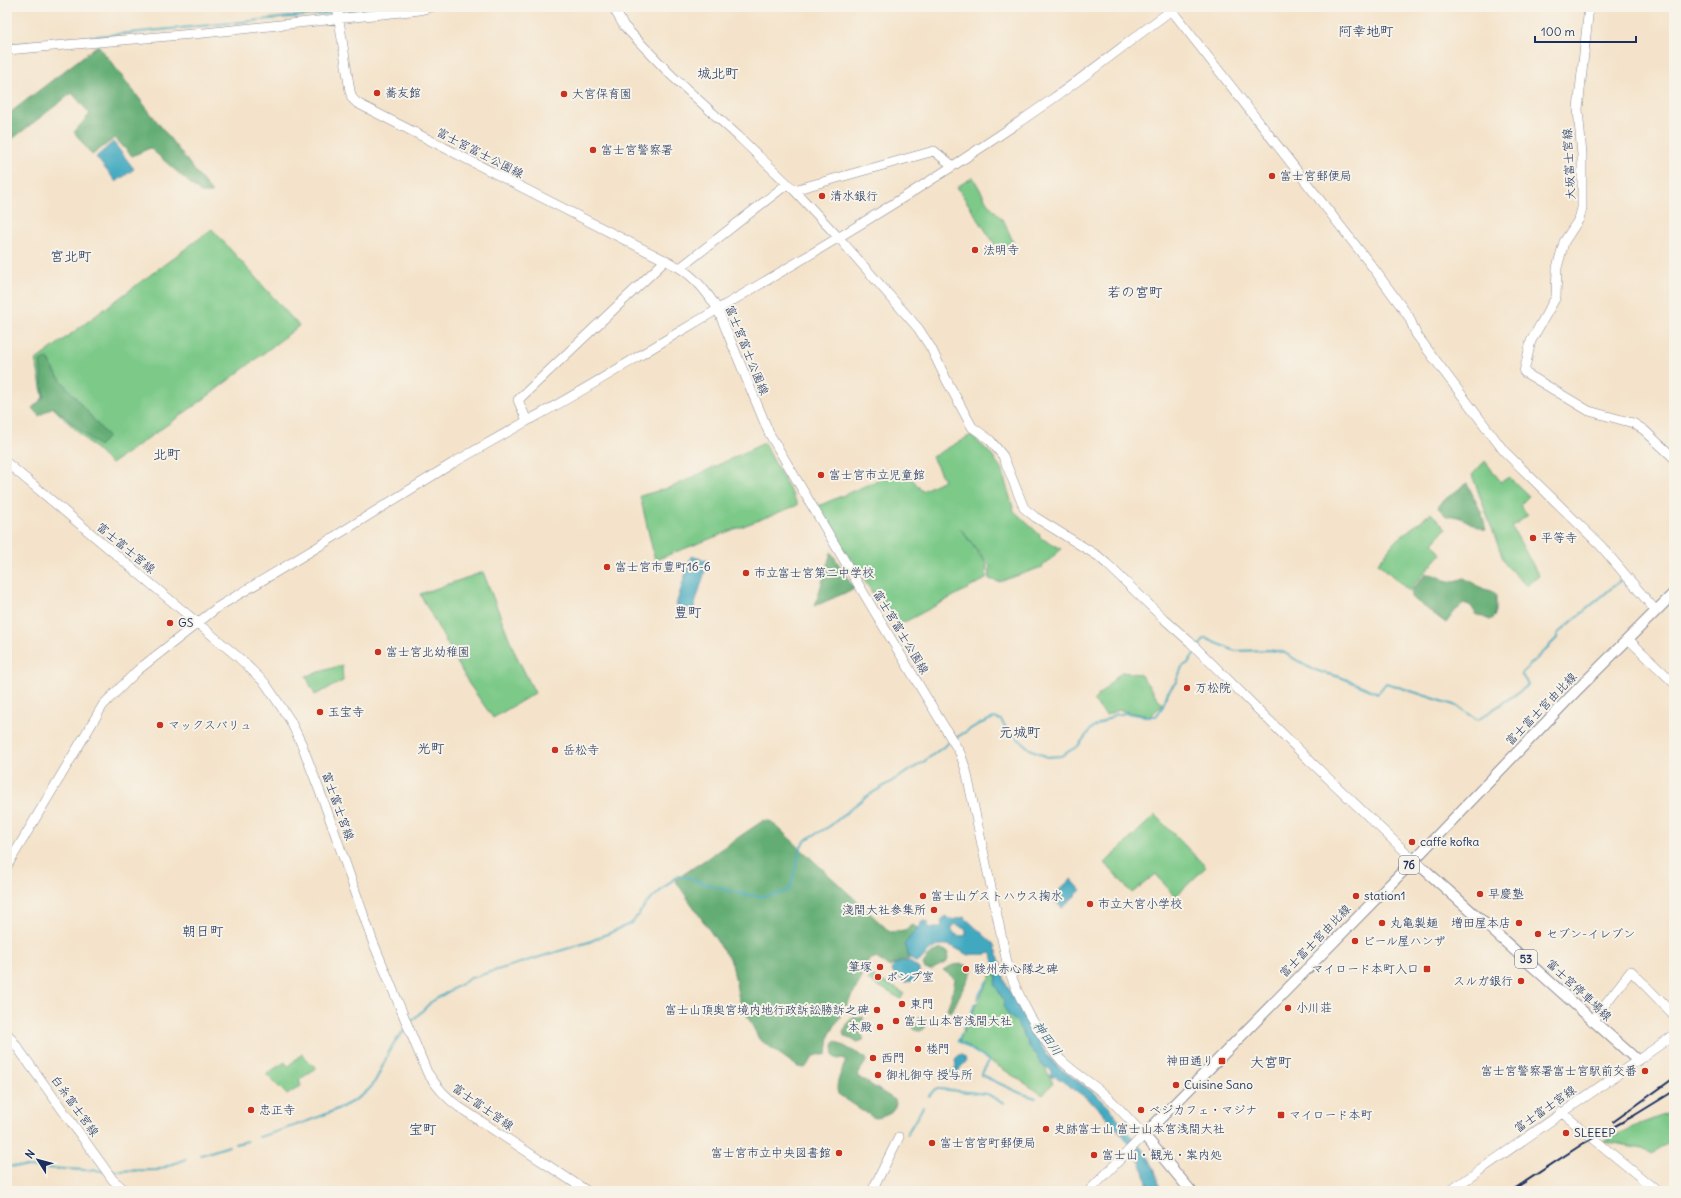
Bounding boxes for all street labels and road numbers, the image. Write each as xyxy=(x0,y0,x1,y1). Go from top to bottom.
street label: 富士宮富士公園線 xyxy=(434,124,526,181)
street label: 大坂富士宮線 xyxy=(1559,128,1578,200)
street label: 富士宮富士公園線 xyxy=(723,302,772,397)
street label: 富士富士宮線 xyxy=(94,519,159,577)
street label: 富士宮富士公園線 xyxy=(870,587,933,677)
street label: 富士富士宮由比線 xyxy=(1502,669,1579,748)
street label: 富士富士宮線 xyxy=(319,769,358,842)
road number: 76 xyxy=(1399,856,1419,874)
street label: 富士富士宮由比線 xyxy=(1276,901,1353,980)
road number: 53 xyxy=(1515,950,1537,968)
street label: 富士宮停車場線 xyxy=(1544,955,1615,1024)
street label: 白糸富士宮線 xyxy=(48,1072,103,1139)
street label: 富士富士宮線 xyxy=(449,1080,517,1133)
street label: 富士富士宮線 xyxy=(1511,1082,1579,1135)

